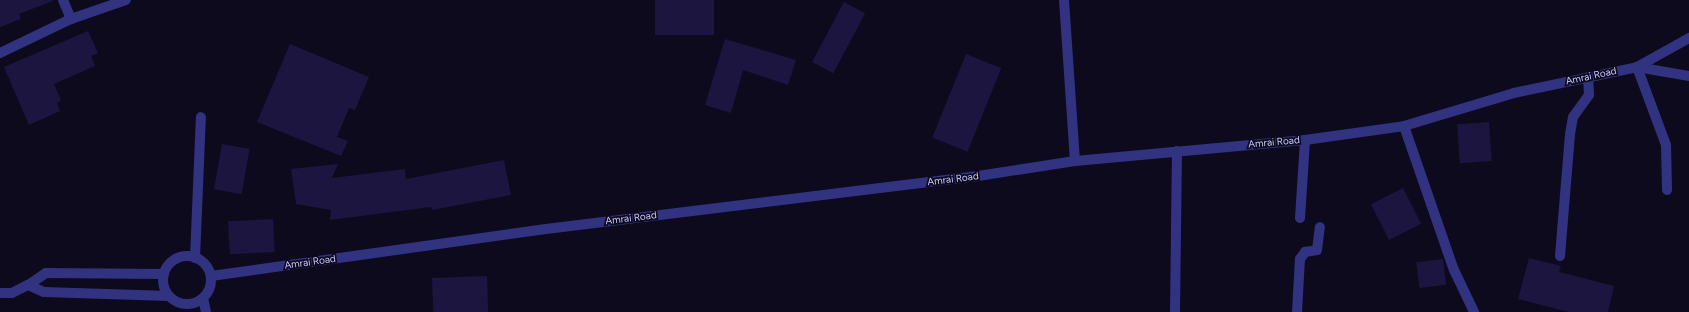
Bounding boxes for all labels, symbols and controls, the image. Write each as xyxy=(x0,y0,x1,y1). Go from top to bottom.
street label: Amrai Road xyxy=(1565,65,1617,87)
street label: Amrai Road xyxy=(1248,134,1300,150)
street label: Amrai Road xyxy=(927,170,979,188)
street label: Amrai Road xyxy=(605,209,657,227)
street label: Amrai Road xyxy=(284,252,336,272)

